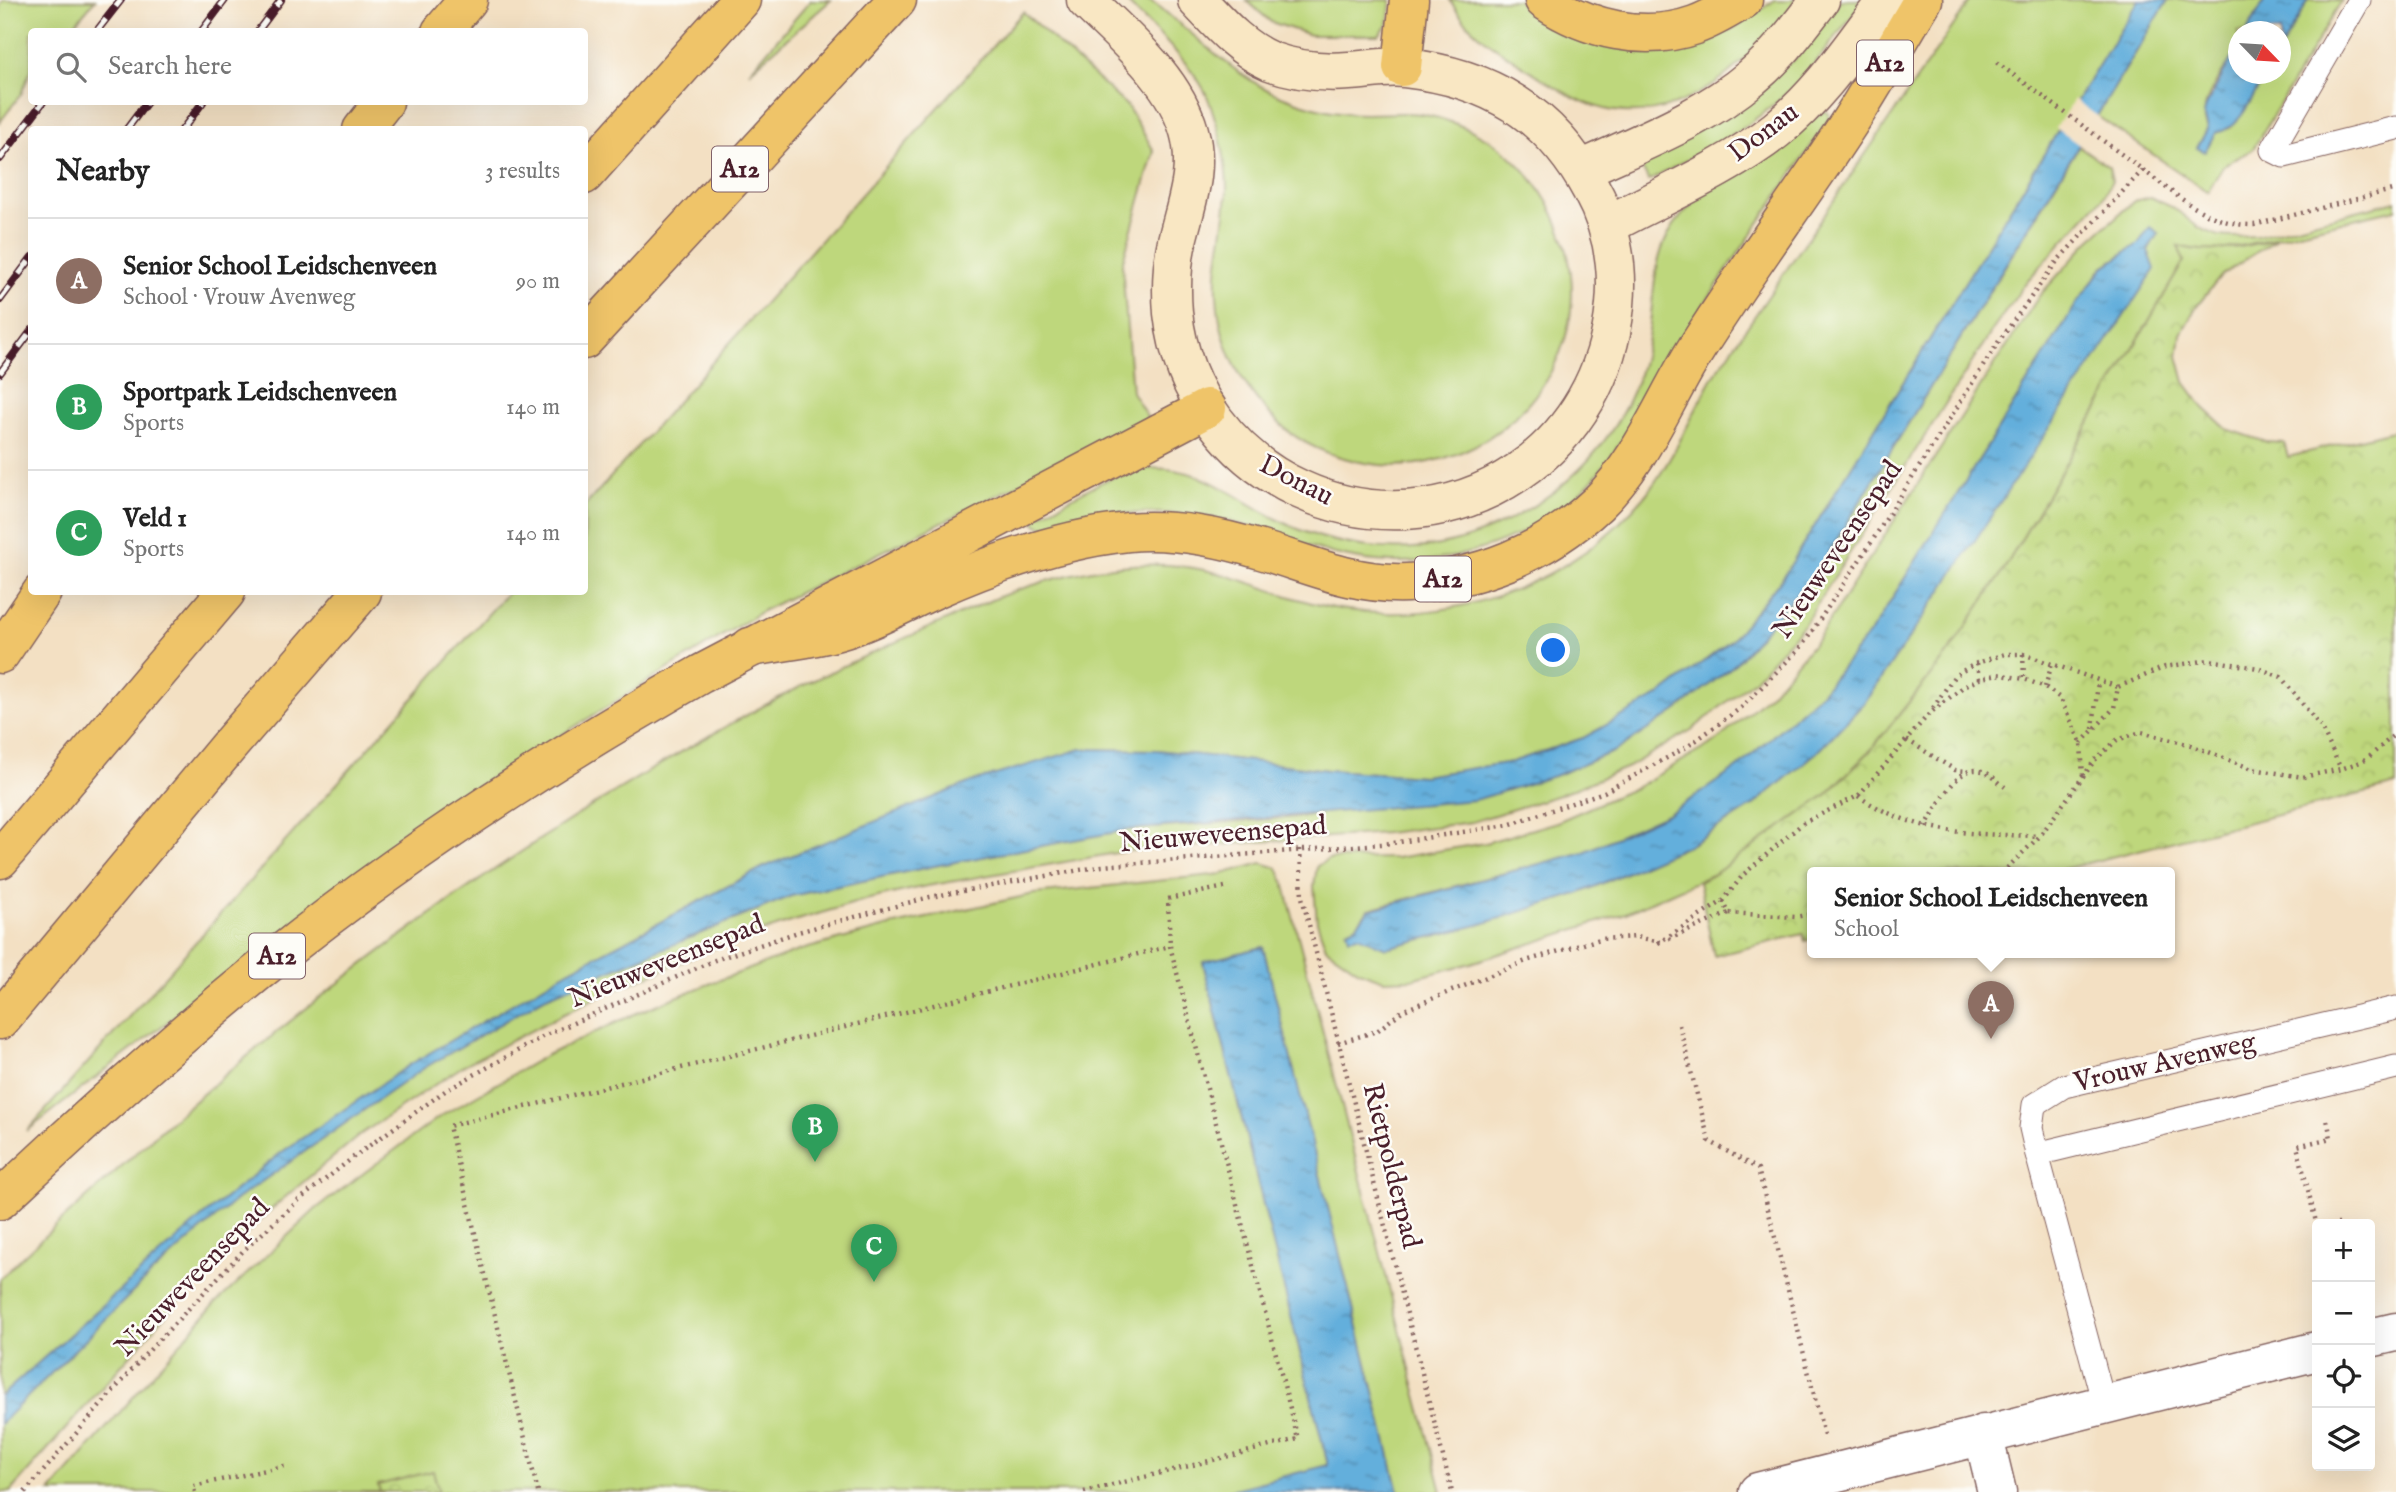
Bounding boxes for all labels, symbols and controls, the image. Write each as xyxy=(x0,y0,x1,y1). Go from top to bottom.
north arrow xyxy=(2228,21,2291,84)
search box xyxy=(28,28,588,105)
road number: A12 xyxy=(1857,40,1913,86)
icon: search xyxy=(52,48,90,86)
text: Search here xyxy=(108,50,232,83)
street label: Donau xyxy=(1722,95,1806,171)
road number: A12 xyxy=(712,146,768,192)
text: Nearby xyxy=(56,153,149,191)
text: 3 results xyxy=(485,157,560,186)
text: Senior School Leidschenveen xyxy=(123,250,437,283)
text: A xyxy=(71,267,87,296)
text: 90 m xyxy=(516,267,560,296)
text: School · Vrouw Avenweg xyxy=(123,283,355,312)
text: Sportpark Leidschenveen xyxy=(123,376,397,409)
text: B xyxy=(71,393,87,422)
text: 140 m xyxy=(506,393,560,422)
text: Sports xyxy=(123,409,184,438)
street label: Donau xyxy=(1253,447,1339,515)
street label: Nieuweveensepad xyxy=(1765,454,1911,646)
text: Veld 1 xyxy=(123,502,187,535)
text: C xyxy=(71,519,87,548)
text: 140 m xyxy=(506,519,560,548)
text: Sports xyxy=(123,535,184,564)
road number: A12 xyxy=(1415,556,1471,601)
your location xyxy=(1536,633,1570,667)
street label: Nieuweveensepad xyxy=(1118,809,1328,861)
popup xyxy=(1807,867,2175,958)
text: Senior School Leidschenveen xyxy=(1834,882,2148,915)
street label: Nieuweveensepad xyxy=(564,907,770,1017)
text: School xyxy=(1834,915,1899,944)
road number: A12 xyxy=(249,934,305,979)
pin: A xyxy=(1968,981,2014,1039)
street label: Vrouw Avenweg xyxy=(2070,1025,2260,1101)
street label: Rietpolderpad xyxy=(1354,1080,1428,1252)
pin: B xyxy=(792,1104,838,1162)
street label: Nieuweveensepad xyxy=(108,1191,278,1365)
map controls xyxy=(2312,1219,2375,1471)
button: + xyxy=(2312,1219,2375,1282)
pin: C xyxy=(851,1224,897,1282)
button: − xyxy=(2312,1282,2375,1345)
button: locate xyxy=(2312,1345,2375,1408)
button: layers xyxy=(2312,1408,2375,1471)

